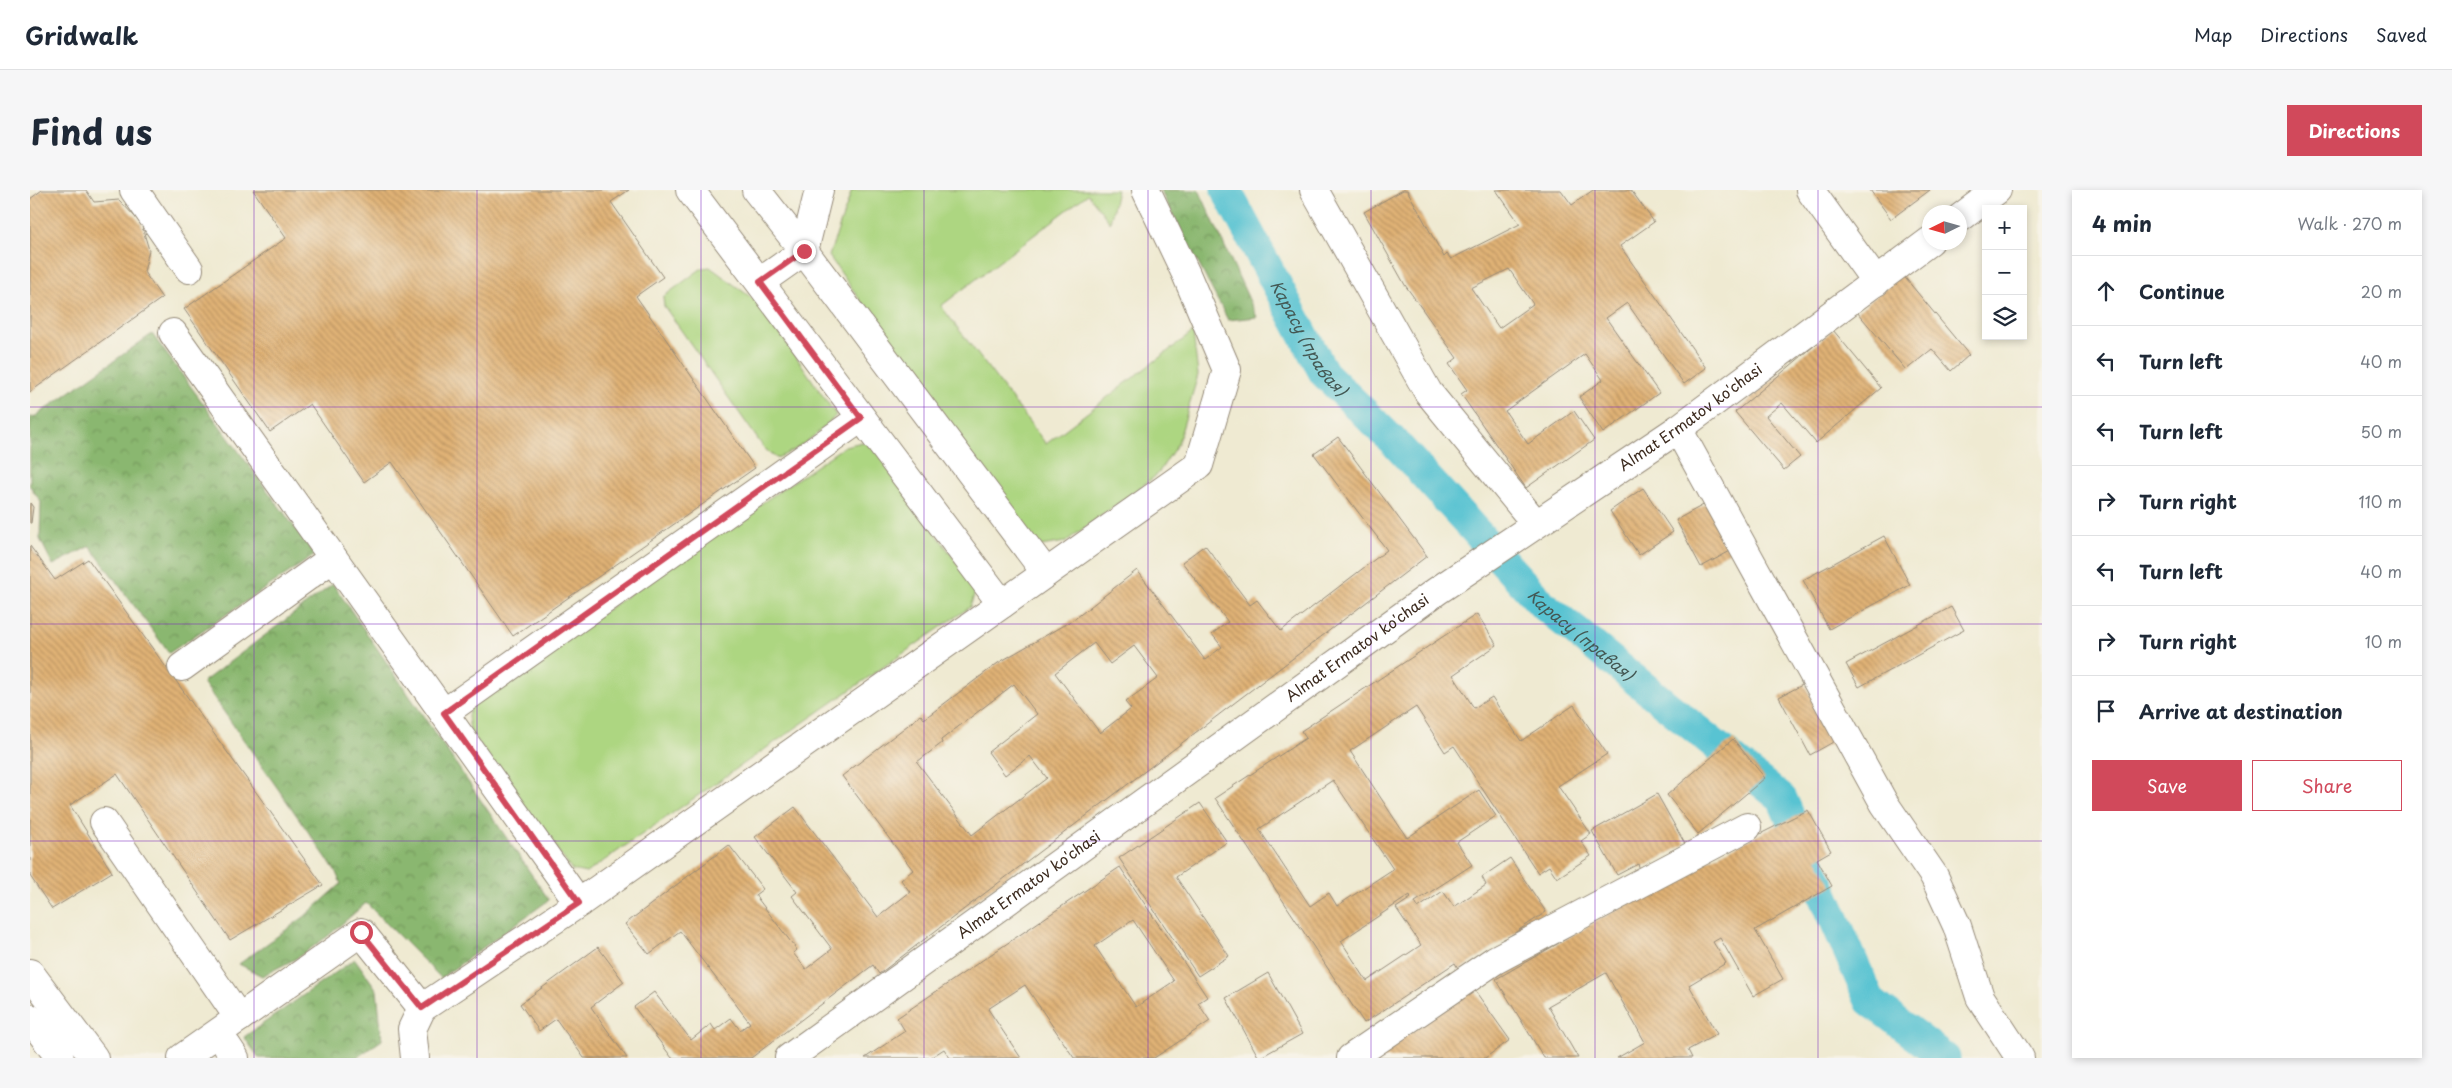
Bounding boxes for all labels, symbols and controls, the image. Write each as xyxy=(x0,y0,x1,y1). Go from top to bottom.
text: Gridwalk xyxy=(25,17,138,53)
text: Map xyxy=(2194,21,2232,48)
text: Directions xyxy=(2260,21,2348,48)
text: Saved xyxy=(2376,21,2427,48)
text: Find us xyxy=(30,104,152,157)
button: Directions xyxy=(2287,105,2422,156)
north arrow xyxy=(1922,205,1967,250)
map controls xyxy=(1982,205,2027,340)
button: + xyxy=(1982,205,2027,250)
text: 4 min xyxy=(2092,207,2152,239)
text: Walk · 270 m xyxy=(2298,211,2402,235)
route end xyxy=(793,240,816,263)
button: − xyxy=(1982,250,2027,295)
water label: Карасу (правая) xyxy=(1265,275,1354,401)
icon: ahead xyxy=(2092,277,2120,305)
text: Continue xyxy=(2139,277,2225,305)
text: 20 m xyxy=(2361,279,2402,303)
button: layers xyxy=(1982,295,2027,340)
icon: left xyxy=(2092,347,2120,375)
text: Turn left xyxy=(2139,347,2223,375)
text: 40 m xyxy=(2360,349,2402,373)
street label: Almat Ermatov ko'chasi xyxy=(1613,357,1766,476)
icon: left xyxy=(2092,417,2120,445)
text: Turn left xyxy=(2139,417,2223,445)
text: 50 m xyxy=(2361,419,2402,443)
icon: right xyxy=(2092,487,2120,515)
text: Turn right xyxy=(2139,487,2237,515)
text: 110 m xyxy=(2359,489,2402,513)
icon: left xyxy=(2092,557,2120,585)
text: Turn left xyxy=(2139,557,2223,585)
text: 40 m xyxy=(2360,559,2402,583)
water label: Карасу (правая) xyxy=(1523,583,1641,686)
street label: Almat Ermatov ko'chasi xyxy=(1280,587,1433,707)
icon: right xyxy=(2092,627,2120,655)
text: Turn right xyxy=(2139,627,2237,655)
text: 10 m xyxy=(2365,629,2402,653)
icon: arrive xyxy=(2092,697,2120,725)
text: Arrive at destination xyxy=(2139,697,2343,725)
button: Save xyxy=(2092,760,2242,811)
button: Share xyxy=(2252,760,2402,811)
street label: Almat Ermatov ko'chasi xyxy=(952,824,1105,943)
route start xyxy=(350,921,373,944)

